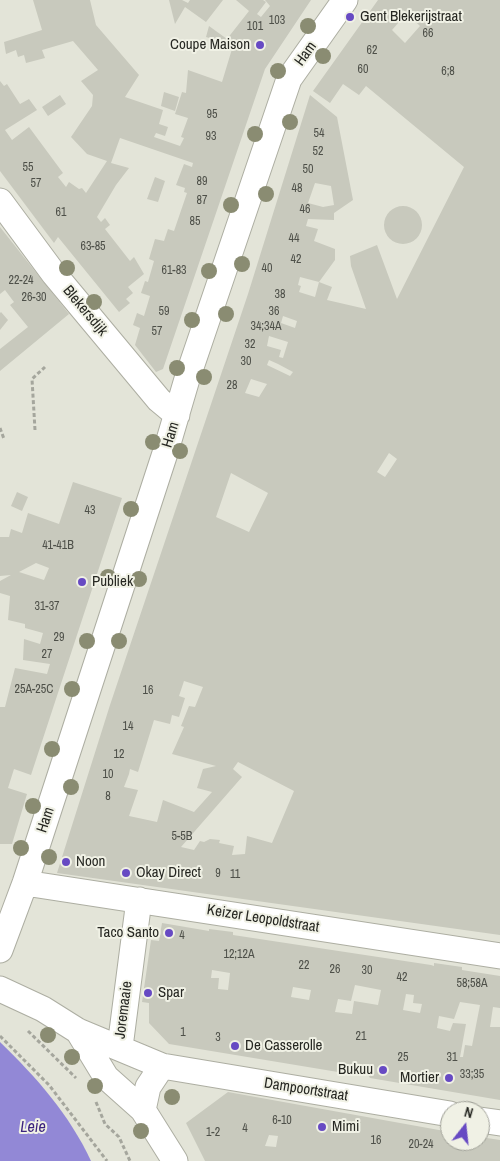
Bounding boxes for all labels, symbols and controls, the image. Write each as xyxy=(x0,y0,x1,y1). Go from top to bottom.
place label: Gent Blekerijstraat xyxy=(360,8,462,26)
marker: Gent Blekerijstraat xyxy=(344,11,356,23)
house number: 103 xyxy=(269,14,285,28)
house number: 101 xyxy=(247,20,263,34)
house number: 66 xyxy=(423,27,433,41)
place label: Coupe Maison xyxy=(170,36,250,54)
street label: Ham xyxy=(291,38,321,70)
marker: Coupe Maison xyxy=(254,39,266,51)
house number: 62 xyxy=(367,44,377,58)
house number: 60 xyxy=(358,63,368,77)
house number: 6;8 xyxy=(441,65,455,79)
house number: 95 xyxy=(207,108,217,122)
house number: 54 xyxy=(314,127,324,141)
house number: 93 xyxy=(206,130,216,144)
house number: 52 xyxy=(313,145,323,159)
house number: 55 xyxy=(23,161,33,175)
house number: 50 xyxy=(303,163,313,177)
house number: 89 xyxy=(197,175,207,189)
house number: 57 xyxy=(31,177,41,191)
house number: 48 xyxy=(292,182,302,196)
house number: 87 xyxy=(197,194,207,208)
house number: 46 xyxy=(300,203,310,217)
house number: 61 xyxy=(56,206,66,220)
house number: 85 xyxy=(190,215,200,229)
house number: 44 xyxy=(289,232,299,246)
house number: 63-85 xyxy=(80,240,106,254)
house number: 42 xyxy=(291,253,301,267)
house number: 40 xyxy=(262,262,272,276)
house number: 61-83 xyxy=(161,264,187,278)
house number: 22-24 xyxy=(8,274,34,288)
street label: Blekersdijk xyxy=(59,282,111,340)
house number: 38 xyxy=(275,288,285,302)
house number: 26-30 xyxy=(21,291,47,305)
house number: 59 xyxy=(159,305,169,319)
house number: 36 xyxy=(269,305,279,319)
house number: 34;34A xyxy=(250,320,282,334)
house number: 57 xyxy=(152,325,162,339)
house number: 32 xyxy=(245,338,255,352)
house number: 30 xyxy=(241,355,251,369)
house number: 28 xyxy=(227,379,237,393)
street label: Ham xyxy=(159,420,183,450)
house number: 43 xyxy=(85,504,95,518)
house number: 41-41B xyxy=(42,539,74,553)
place label: Publiek xyxy=(92,573,133,591)
marker: Publiek xyxy=(76,576,88,588)
house number: 31-37 xyxy=(34,600,60,614)
house number: 29 xyxy=(54,631,64,645)
house number: 27 xyxy=(42,648,52,662)
house number: 25A-25C xyxy=(15,683,53,697)
house number: 16 xyxy=(143,684,153,698)
house number: 14 xyxy=(123,720,133,734)
house number: 12 xyxy=(114,748,124,762)
house number: 10 xyxy=(103,768,113,782)
house number: 8 xyxy=(105,790,111,804)
street label: Ham xyxy=(33,805,59,835)
house number: 5-5B xyxy=(172,830,192,844)
place label: Noon xyxy=(76,853,105,871)
marker: Noon xyxy=(60,856,72,868)
place label: Okay Direct xyxy=(136,864,201,882)
marker: Okay Direct xyxy=(120,867,132,879)
house number: 9 xyxy=(215,867,221,881)
house number: 11 xyxy=(230,868,240,882)
street label: Keizer Leopoldstraat xyxy=(206,901,320,937)
place label: Taco Santo xyxy=(97,924,159,942)
marker: Taco Santo xyxy=(163,927,175,939)
house number: 4 xyxy=(179,929,185,943)
house number: 12;12A xyxy=(223,948,255,962)
house number: 22 xyxy=(299,959,309,973)
house number: 26 xyxy=(330,963,340,977)
house number: 30 xyxy=(362,964,372,978)
house number: 42 xyxy=(397,971,407,985)
house number: 58;58A xyxy=(456,977,488,991)
street label: Joremaaie xyxy=(112,980,136,1040)
place label: Spar xyxy=(158,984,184,1002)
marker: Spar xyxy=(142,987,154,999)
house number: 1 xyxy=(180,1026,186,1040)
house number: 21 xyxy=(356,1030,366,1044)
house number: 3 xyxy=(215,1031,221,1045)
place label: De Casserolle xyxy=(245,1037,322,1055)
marker: De Casserolle xyxy=(229,1040,241,1052)
house number: 25 xyxy=(398,1051,408,1065)
house number: 31 xyxy=(447,1051,457,1065)
place label: Bukuu xyxy=(338,1061,373,1079)
marker: Bukuu xyxy=(377,1064,389,1076)
house number: 33;35 xyxy=(460,1068,484,1082)
place label: Mortier xyxy=(400,1069,439,1087)
marker: Mortier xyxy=(443,1072,455,1084)
street label: Dampoortstraat xyxy=(263,1074,349,1106)
north arrow xyxy=(440,1101,490,1151)
text: N xyxy=(462,1103,475,1122)
house number: 6-10 xyxy=(272,1114,292,1128)
water label: Leie xyxy=(20,1118,46,1138)
place label: Mimi xyxy=(332,1118,359,1136)
marker: Mimi xyxy=(316,1121,328,1133)
house number: 4 xyxy=(242,1122,248,1136)
house number: 1-2 xyxy=(206,1126,220,1140)
house number: 16 xyxy=(371,1134,381,1148)
house number: 20-24 xyxy=(408,1138,434,1152)

